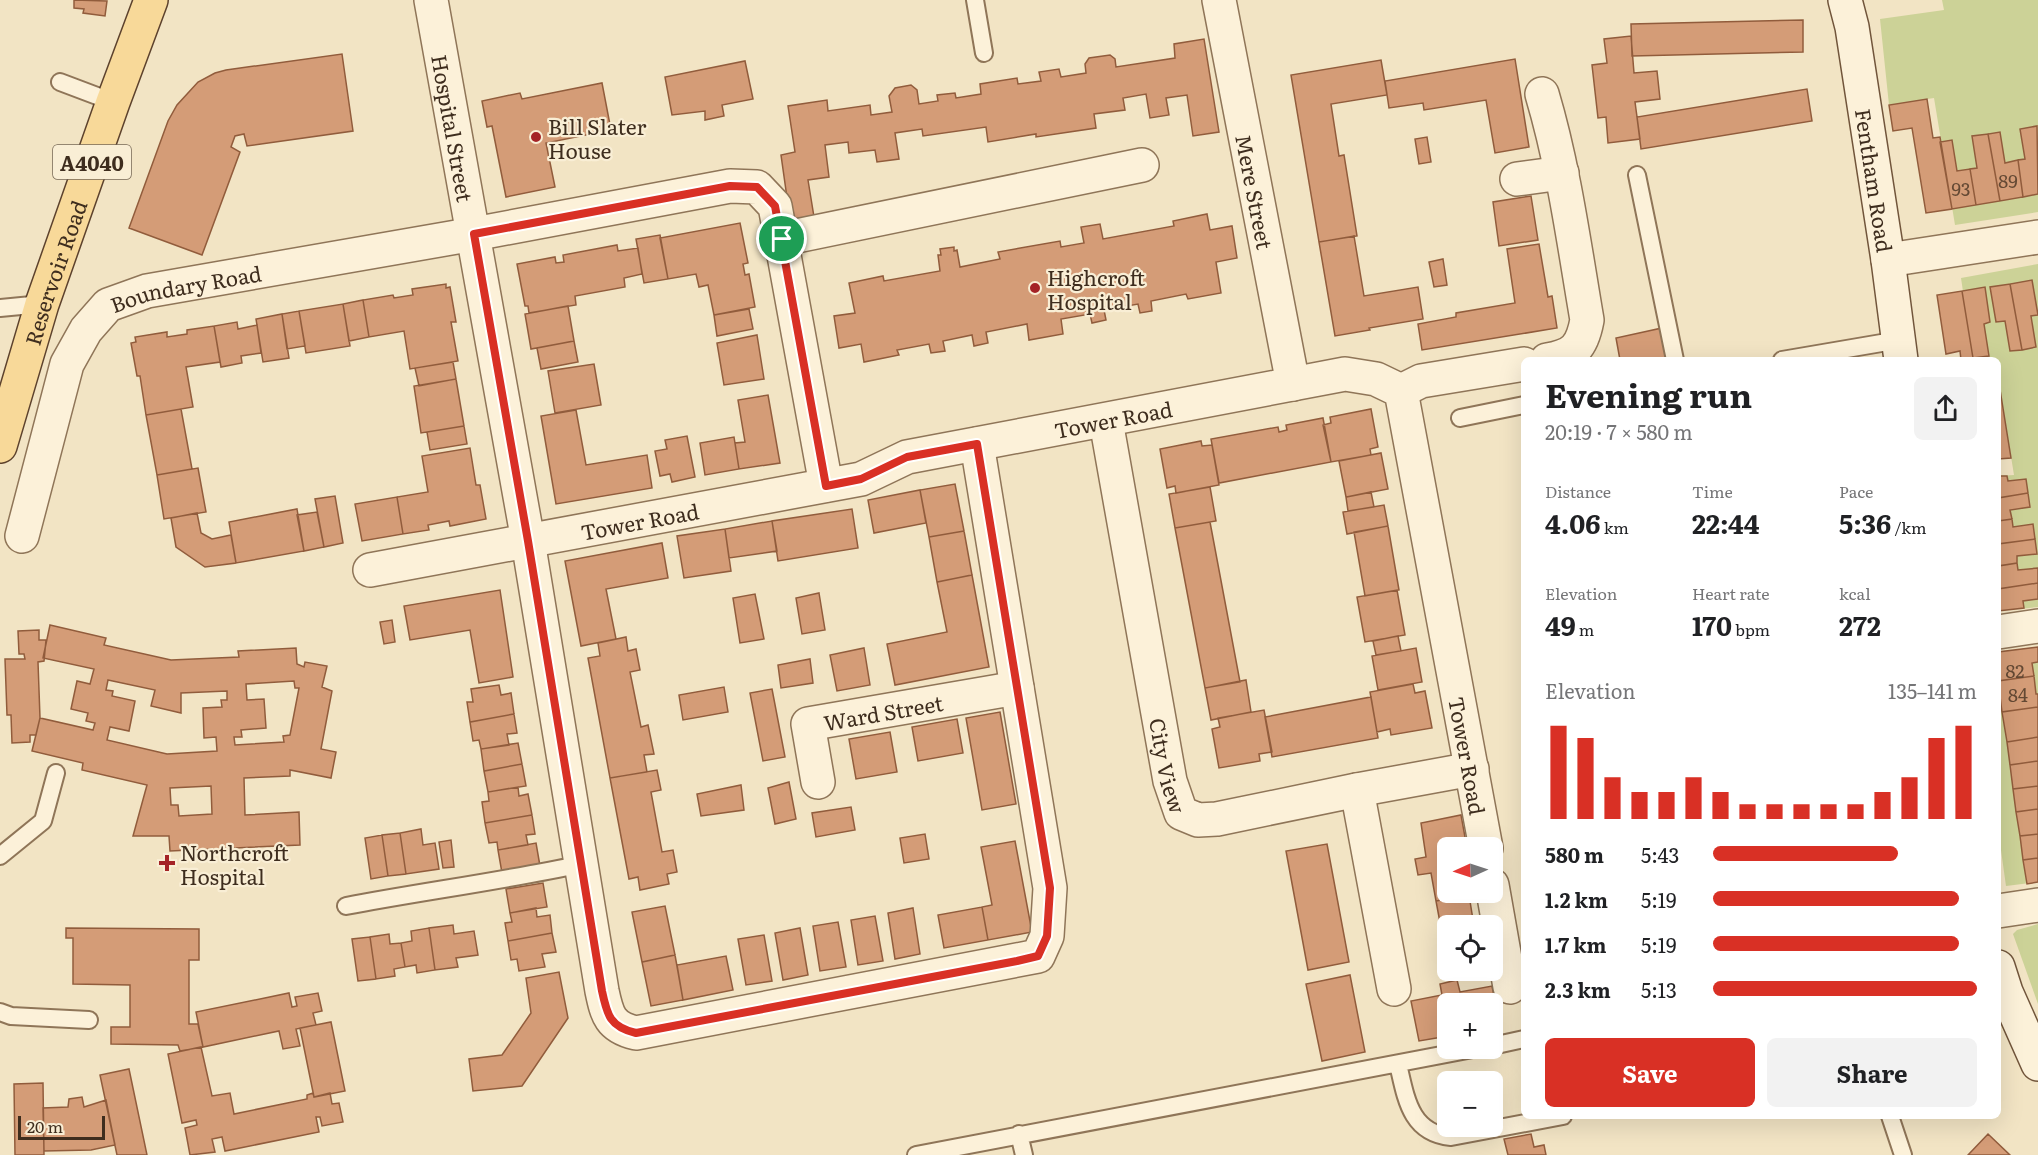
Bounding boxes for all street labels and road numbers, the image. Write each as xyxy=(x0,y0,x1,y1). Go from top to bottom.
street label: Hospital Street xyxy=(426,52,482,205)
street label: Fentham Road xyxy=(1849,106,1902,255)
street label: Mere Street xyxy=(1230,131,1282,252)
road number: A4040 xyxy=(53,145,131,179)
street label: Reservoir Road xyxy=(15,195,93,349)
street label: Boundary Road xyxy=(105,256,264,319)
street label: Tower Road xyxy=(1051,392,1175,444)
street label: Tower Road xyxy=(578,494,701,546)
street label: Ward Street xyxy=(821,685,946,737)
street label: Tower Road xyxy=(1443,694,1495,817)
street label: City View xyxy=(1144,715,1195,817)

